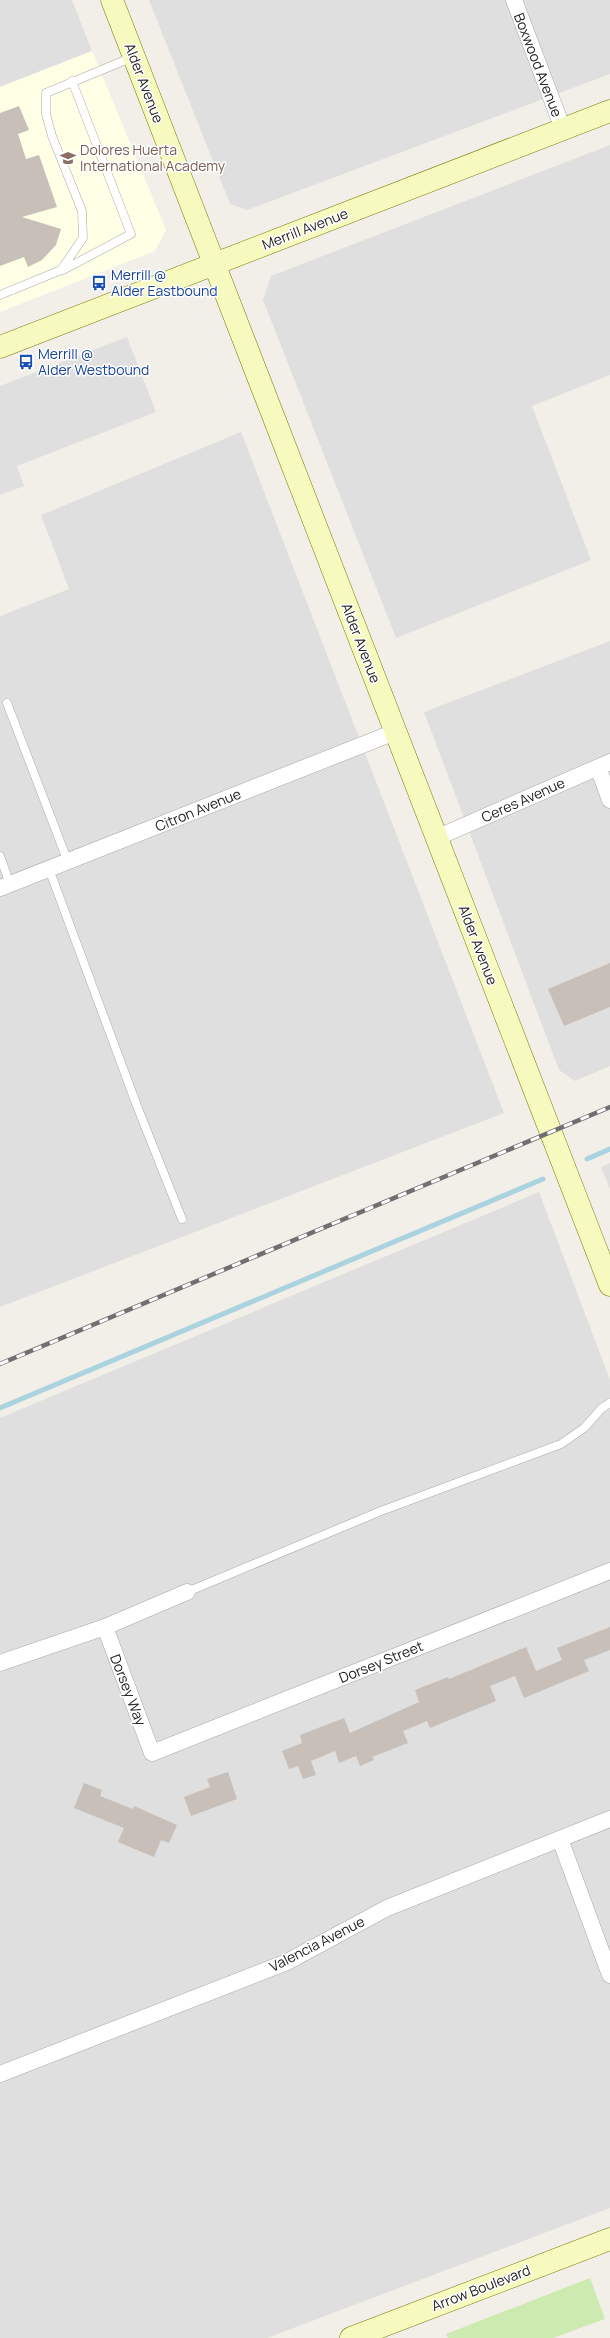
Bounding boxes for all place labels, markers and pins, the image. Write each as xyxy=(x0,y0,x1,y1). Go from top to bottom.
place label: Dolores Huerta International Academy xyxy=(80,140,226,175)
school or university icon: Dolores Huerta International Academy xyxy=(59,149,77,167)
place label: Merrill @ Alder Eastbound xyxy=(111,265,218,300)
bus stop icon: Merrill @ Alder Eastbound xyxy=(90,274,108,292)
place label: Merrill @ Alder Westbound xyxy=(38,344,149,379)
bus stop icon: Merrill @ Alder Westbound xyxy=(17,353,35,371)

